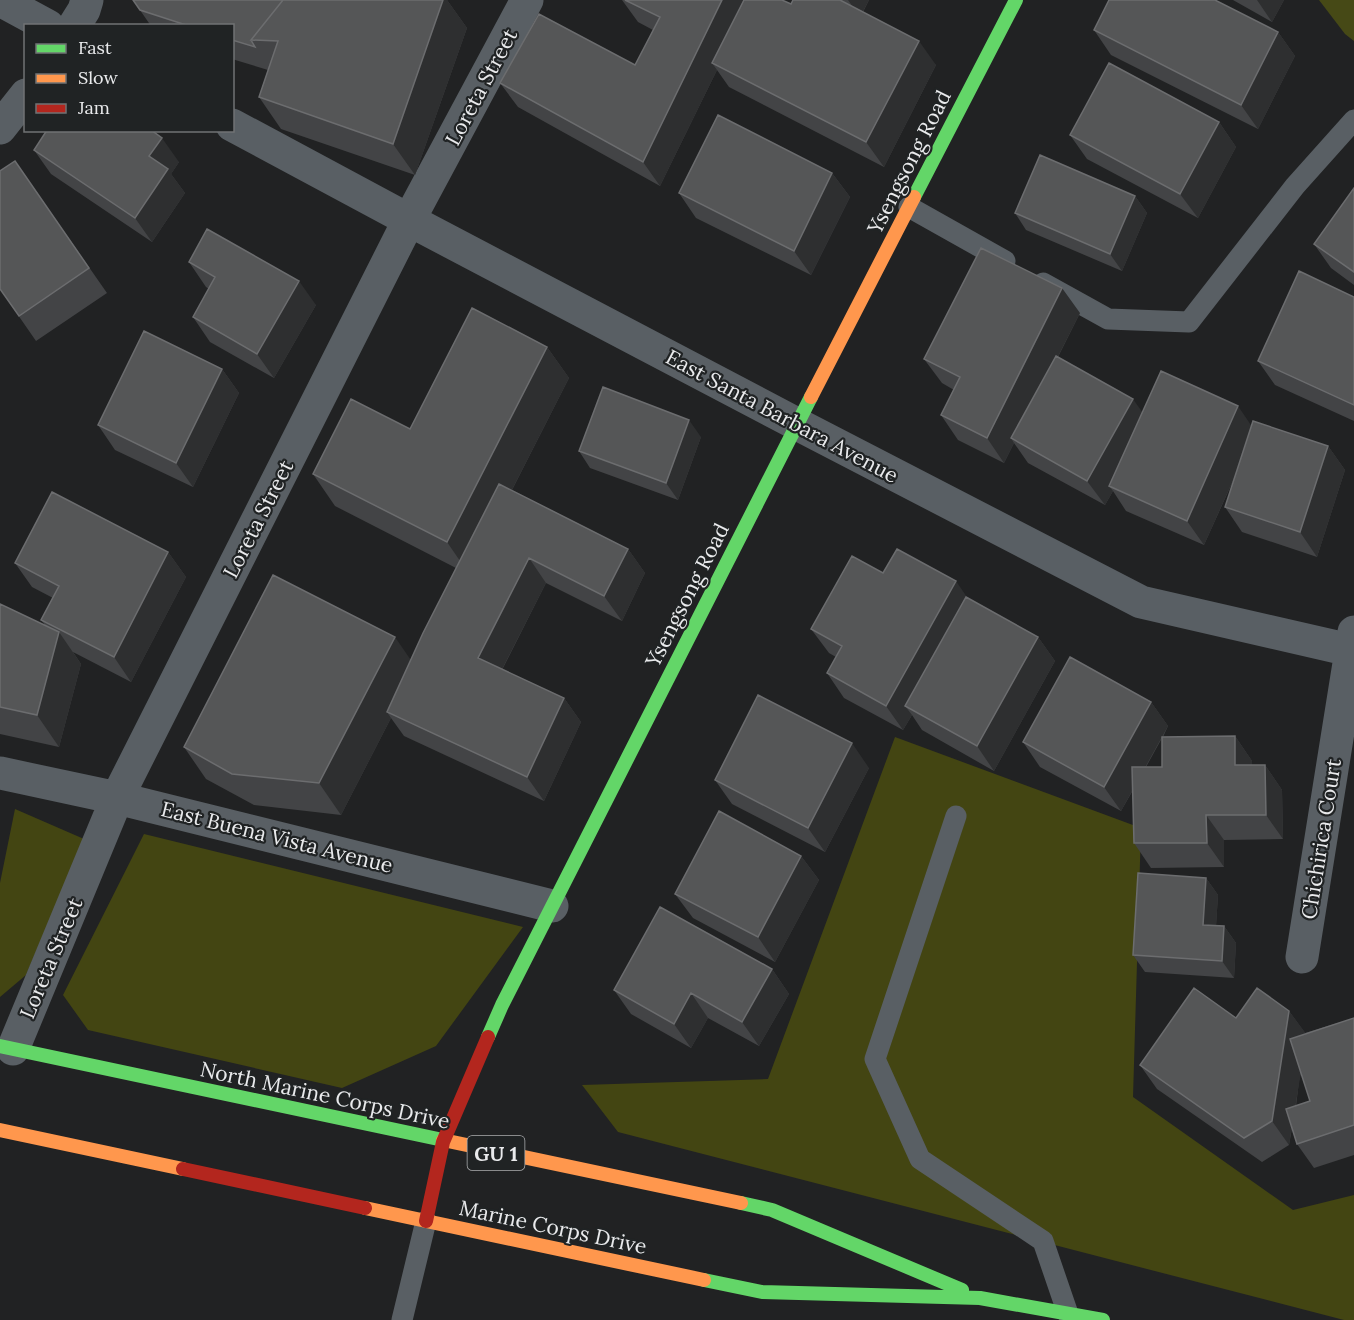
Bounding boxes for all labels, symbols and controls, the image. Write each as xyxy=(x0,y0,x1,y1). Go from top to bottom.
street label: Loreta Street xyxy=(439,23,524,150)
legend xyxy=(24,24,234,132)
text: Fast xyxy=(78,36,112,59)
text: Slow xyxy=(78,66,118,89)
street label: Ysengsong Road xyxy=(861,85,957,239)
text: Jam xyxy=(77,96,110,119)
street label: East Santa Barbara Avenue xyxy=(661,343,903,489)
street label: Loreta Street xyxy=(217,455,300,582)
street label: Ysengsong Road xyxy=(639,518,735,672)
street label: Chichirica Court xyxy=(1295,756,1347,921)
street label: East Buena Vista Avenue xyxy=(158,795,396,879)
street label: Loreta Street xyxy=(13,893,89,1022)
street label: North Marine Corps Drive xyxy=(198,1055,452,1135)
road number: GU 1 xyxy=(468,1136,524,1170)
street label: Marine Corps Drive xyxy=(457,1194,649,1260)

